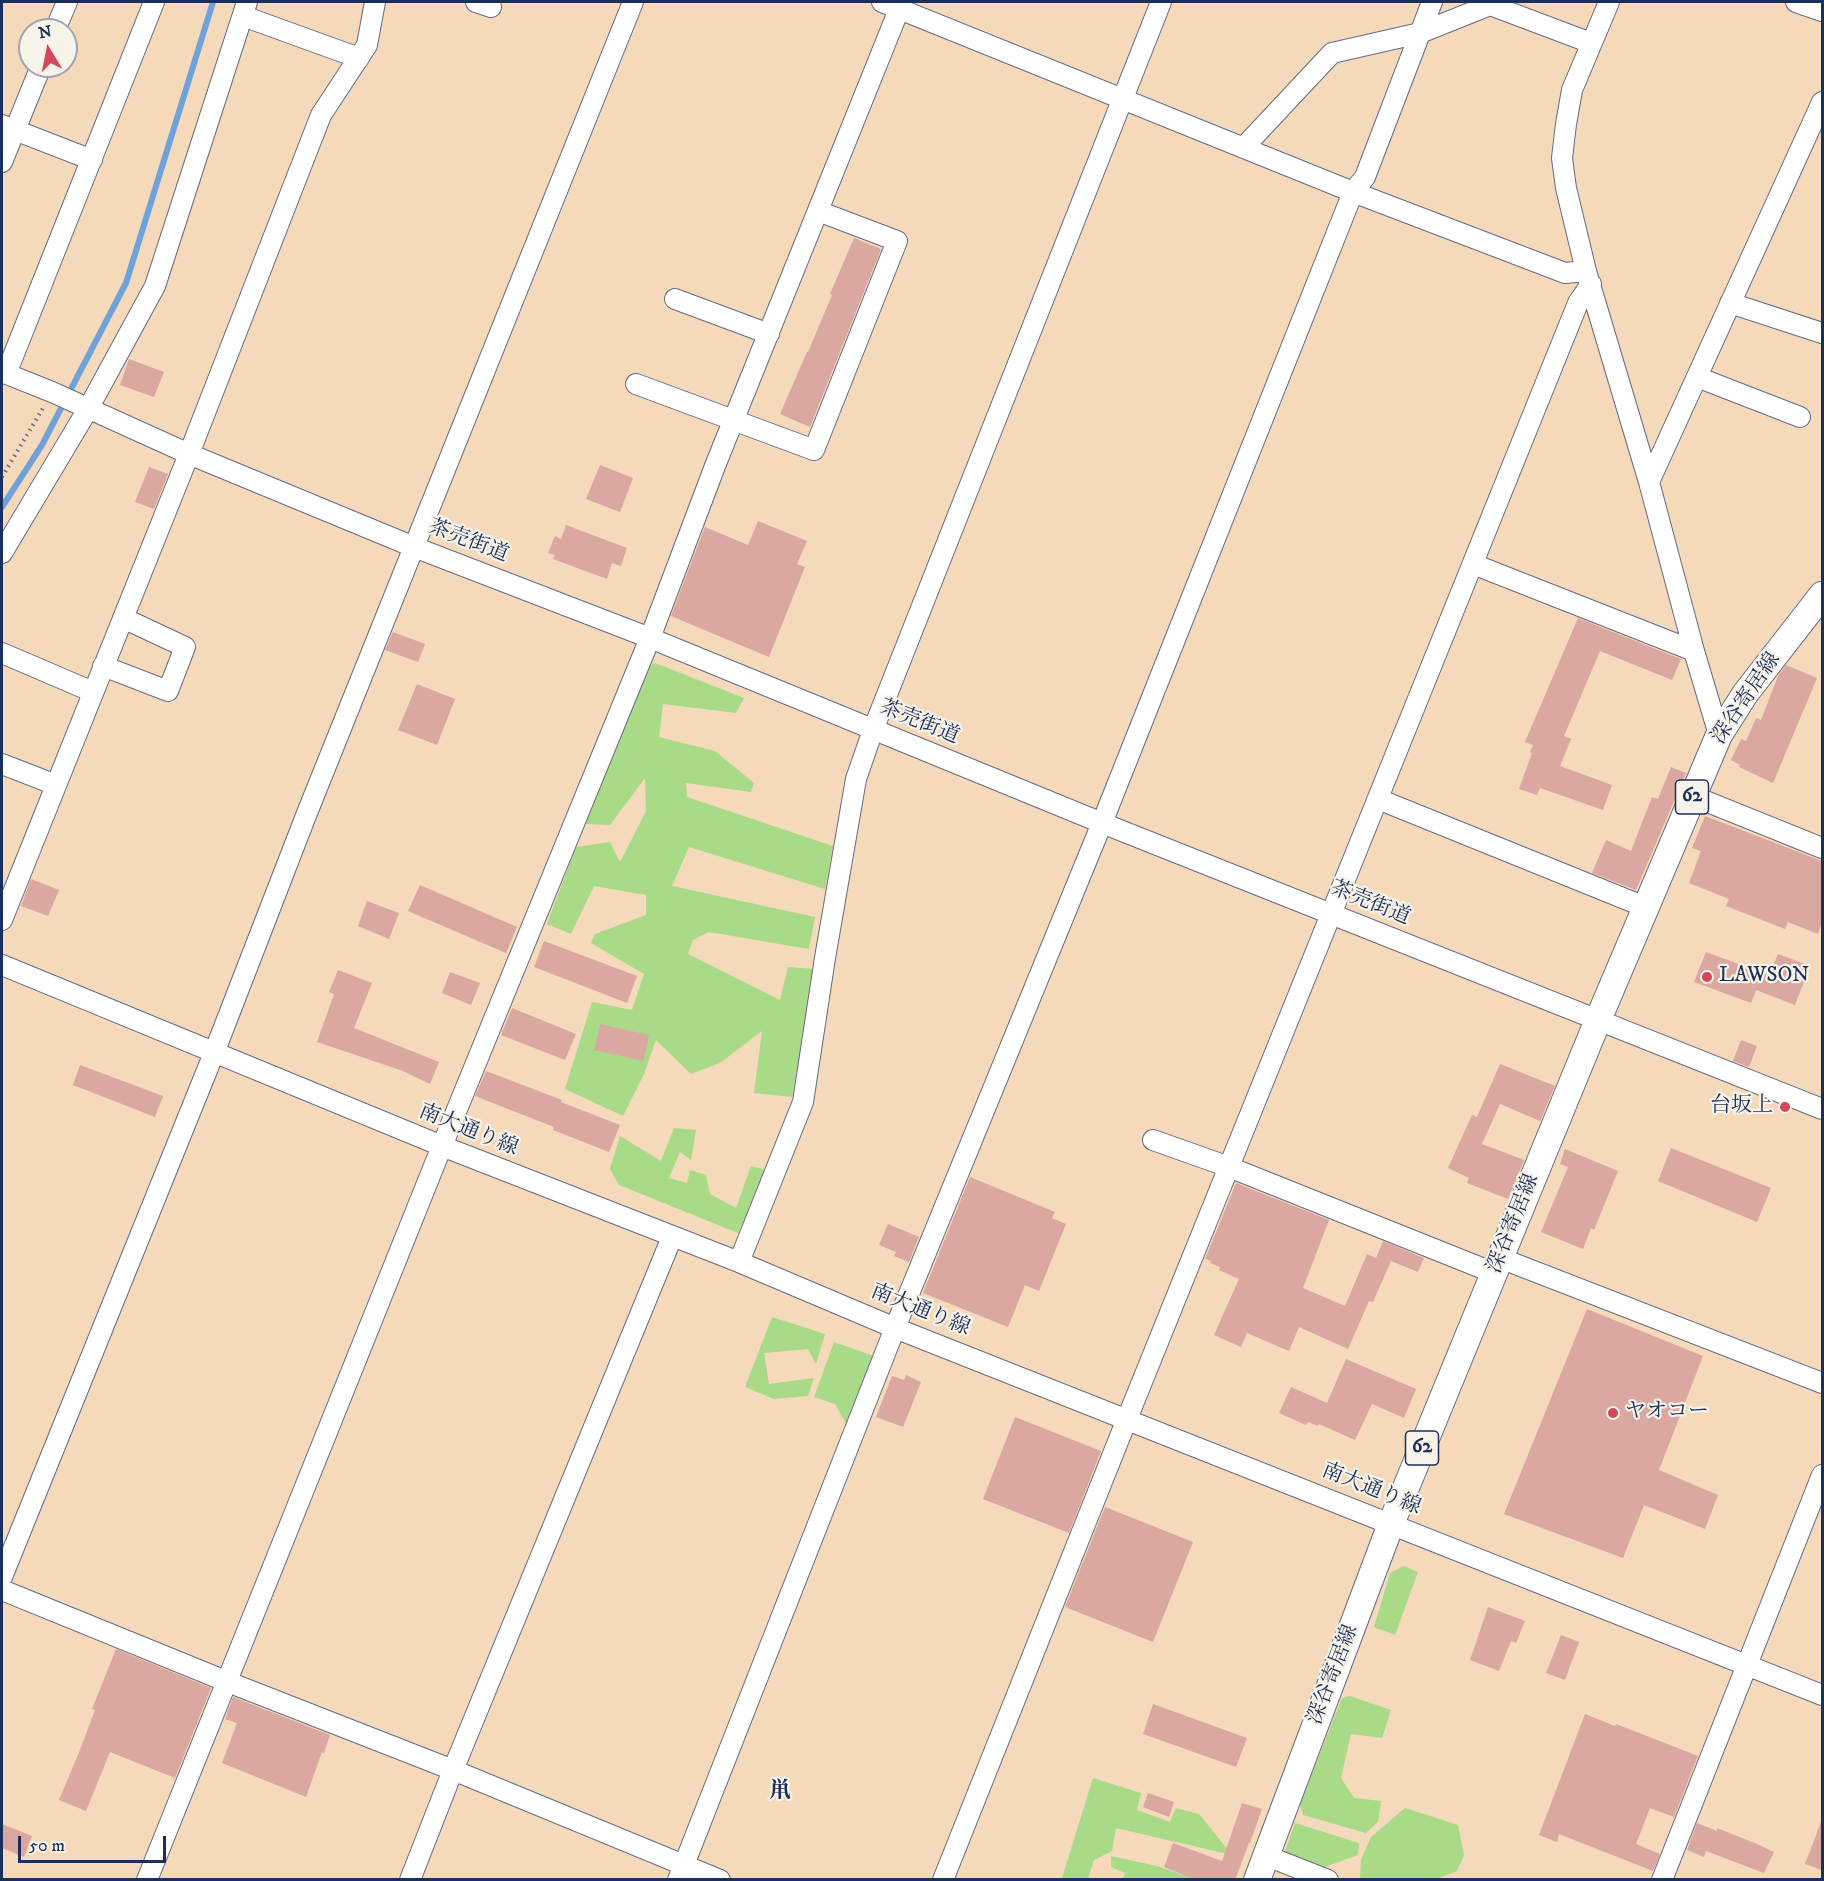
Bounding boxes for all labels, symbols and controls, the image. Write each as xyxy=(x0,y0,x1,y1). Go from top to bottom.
north arrow xyxy=(18,18,78,78)
text: N xyxy=(37,21,53,43)
street label: 茶売街道 xyxy=(424,515,512,569)
street label: 深谷寄居線 xyxy=(1707,648,1787,750)
street label: 茶売街道 xyxy=(875,696,963,750)
road number: 62 xyxy=(1676,780,1708,814)
street label: 茶売街道 xyxy=(1326,877,1414,931)
place label: LAWSON xyxy=(1719,964,1809,990)
marker: LAWSON xyxy=(1700,970,1714,984)
place label: 台坂上 xyxy=(1710,1094,1773,1120)
street label: 南大通り線 xyxy=(415,1100,521,1162)
marker: 台坂上 xyxy=(1778,1100,1792,1114)
street label: 深谷寄居線 xyxy=(1483,1171,1545,1277)
street label: 南大通り線 xyxy=(867,1280,973,1342)
place label: ヤオコー xyxy=(1625,1400,1709,1426)
marker: ヤオコー xyxy=(1606,1406,1620,1420)
road number: 62 xyxy=(1406,1431,1438,1465)
street label: 南大通り線 xyxy=(1318,1459,1424,1521)
street label: 深谷寄居線 xyxy=(1303,1621,1365,1729)
district label: 鼡 xyxy=(769,1779,791,1805)
scale bar xyxy=(21,1824,170,1862)
text: 50 m xyxy=(29,1835,65,1857)

